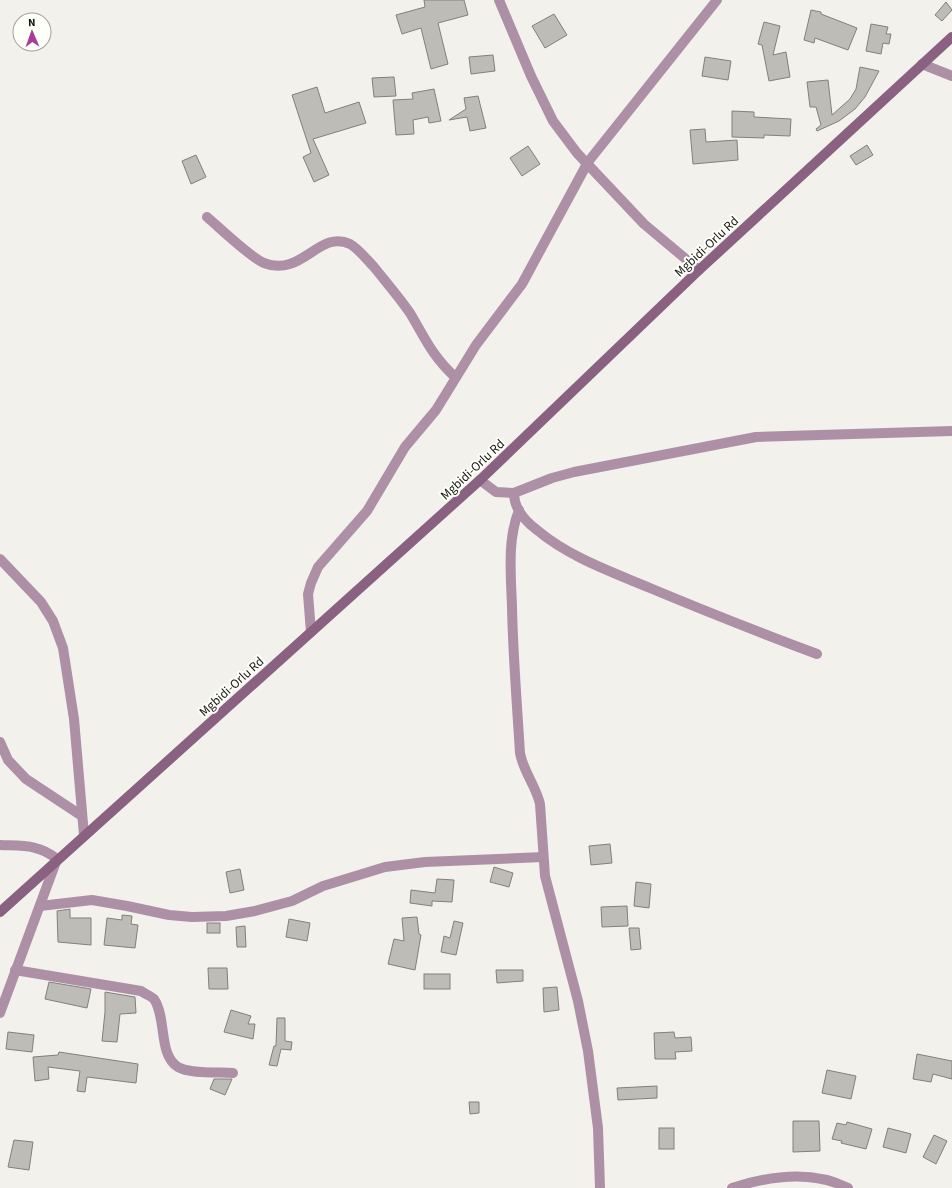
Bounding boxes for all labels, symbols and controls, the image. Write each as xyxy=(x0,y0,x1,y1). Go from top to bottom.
north arrow xyxy=(12,12,52,52)
text: N xyxy=(28,15,36,30)
street label: Mgbidi-Orlu Rd xyxy=(671,212,743,281)
street label: Mgbidi-Orlu Rd xyxy=(437,435,509,504)
street label: Mgbidi-Orlu Rd xyxy=(195,653,268,721)

